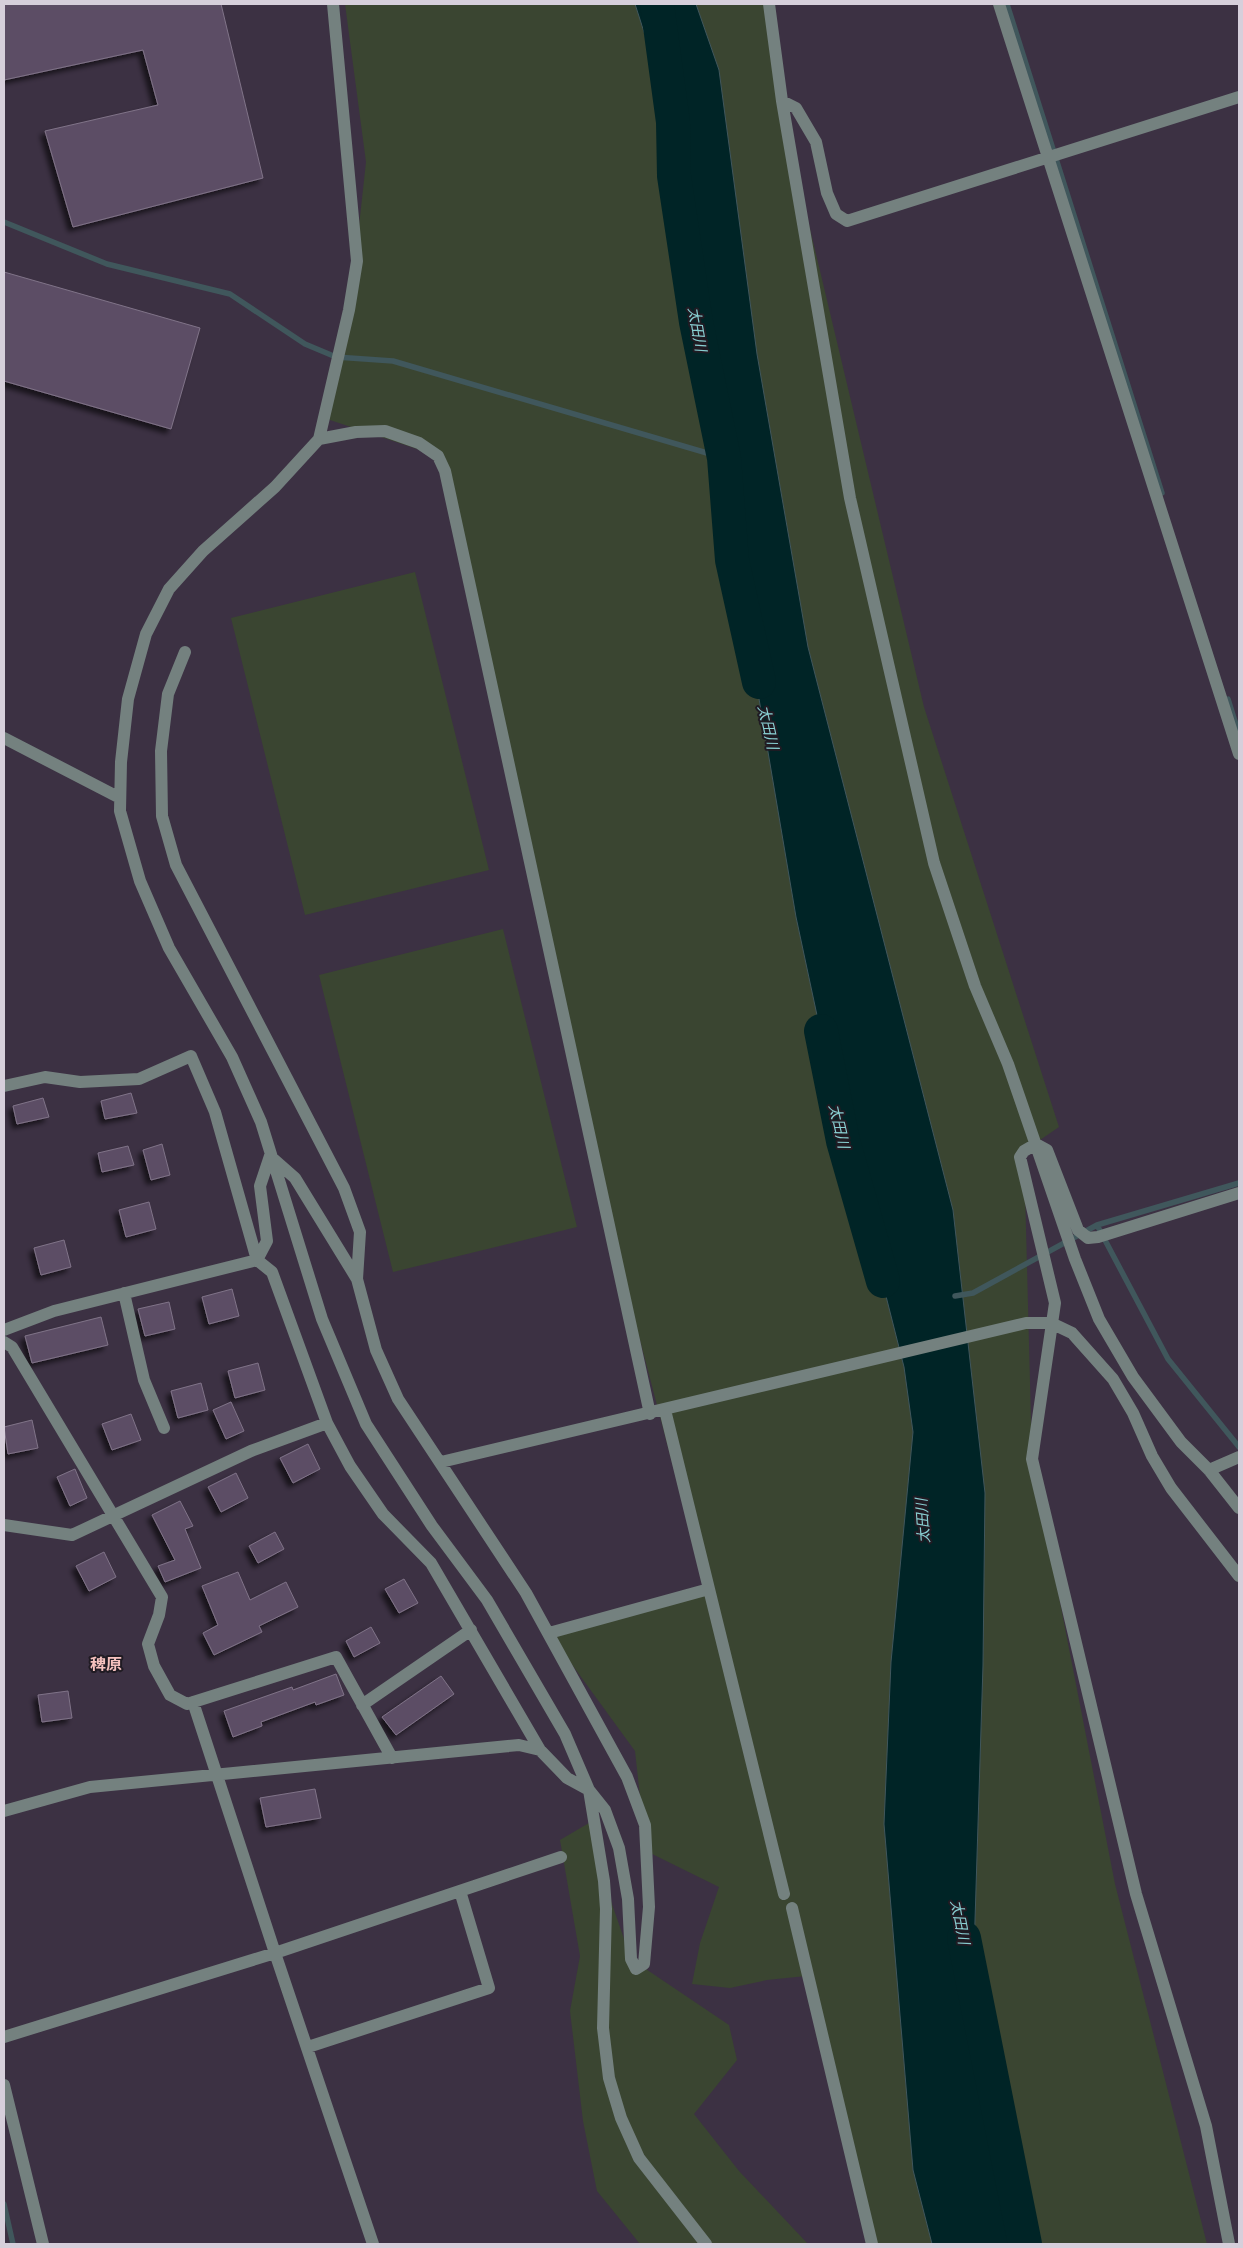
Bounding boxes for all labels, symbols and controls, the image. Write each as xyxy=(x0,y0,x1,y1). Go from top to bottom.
water label: 太田川 xyxy=(684,305,712,355)
water label: 太田川 xyxy=(754,703,784,753)
water label: 太田川 xyxy=(825,1102,855,1152)
water label: 太田川 xyxy=(910,1496,934,1544)
district label: 稗原 xyxy=(90,1653,122,1674)
water label: 太田川 xyxy=(947,1898,975,1948)

